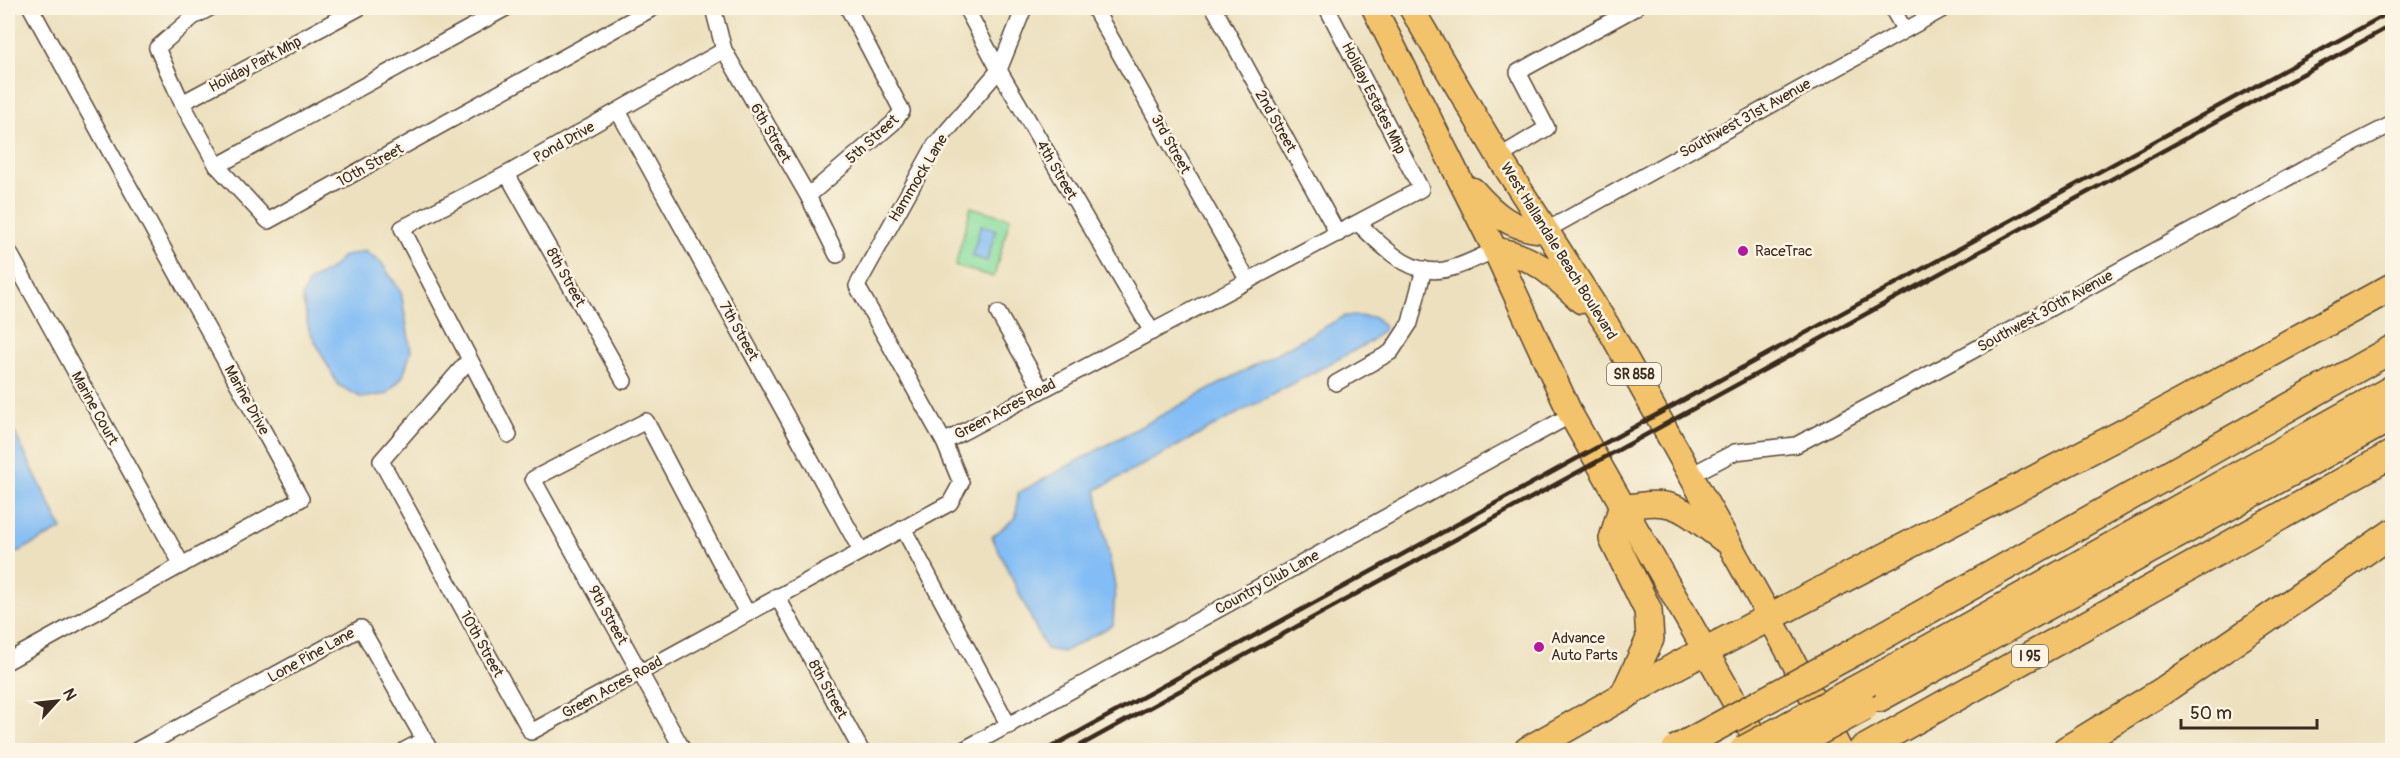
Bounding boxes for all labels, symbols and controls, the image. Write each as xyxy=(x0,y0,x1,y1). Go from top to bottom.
street label: Holiday Park Mhp xyxy=(206,32,305,97)
street label: Holiday Estates Mhp xyxy=(1337,39,1410,157)
street label: Southwest 31st Avenue xyxy=(1676,74,1815,162)
street label: 2nd Street xyxy=(1251,87,1301,156)
street label: 6th Street xyxy=(746,100,796,167)
street label: 5th Street xyxy=(842,110,904,168)
street label: 3rd Street xyxy=(1147,111,1195,178)
street label: Pond Drive xyxy=(530,117,599,167)
street label: Hammock Lane xyxy=(885,130,952,226)
street label: 4th Street xyxy=(1032,137,1082,204)
street label: 10th Street xyxy=(334,139,408,191)
street label: West Hallandale Beach Boulevard xyxy=(1496,159,1621,343)
place label: RaceTrac xyxy=(1755,242,1813,261)
street label: 8th Street xyxy=(542,244,590,311)
marker: RaceTrac xyxy=(1736,244,1750,258)
street label: Southwest 30th Avenue xyxy=(1974,266,2117,357)
street label: 7th Street xyxy=(715,298,763,365)
street label: Marine Drive xyxy=(220,362,274,439)
road number: SR 858 xyxy=(1607,363,1661,385)
street label: Marine Court xyxy=(67,368,123,449)
street label: Green Acres Road xyxy=(951,375,1059,444)
street label: Country Club Lane xyxy=(1212,546,1323,619)
street label: 9th Street xyxy=(584,582,632,649)
street label: 10th Street xyxy=(456,608,508,682)
street label: Lone Pine Lane xyxy=(265,623,358,687)
place label: Advance Auto Parts xyxy=(1551,629,1618,665)
marker: Advance Auto Parts xyxy=(1532,640,1546,654)
road number: I 95 xyxy=(2012,645,2048,667)
street label: Green Acres Road xyxy=(559,652,666,723)
street label: 8th Street xyxy=(804,656,852,723)
north arrow xyxy=(27,671,87,731)
text: N xyxy=(58,685,81,704)
scale bar xyxy=(2181,692,2318,730)
text: 50 m xyxy=(2190,702,2232,725)

